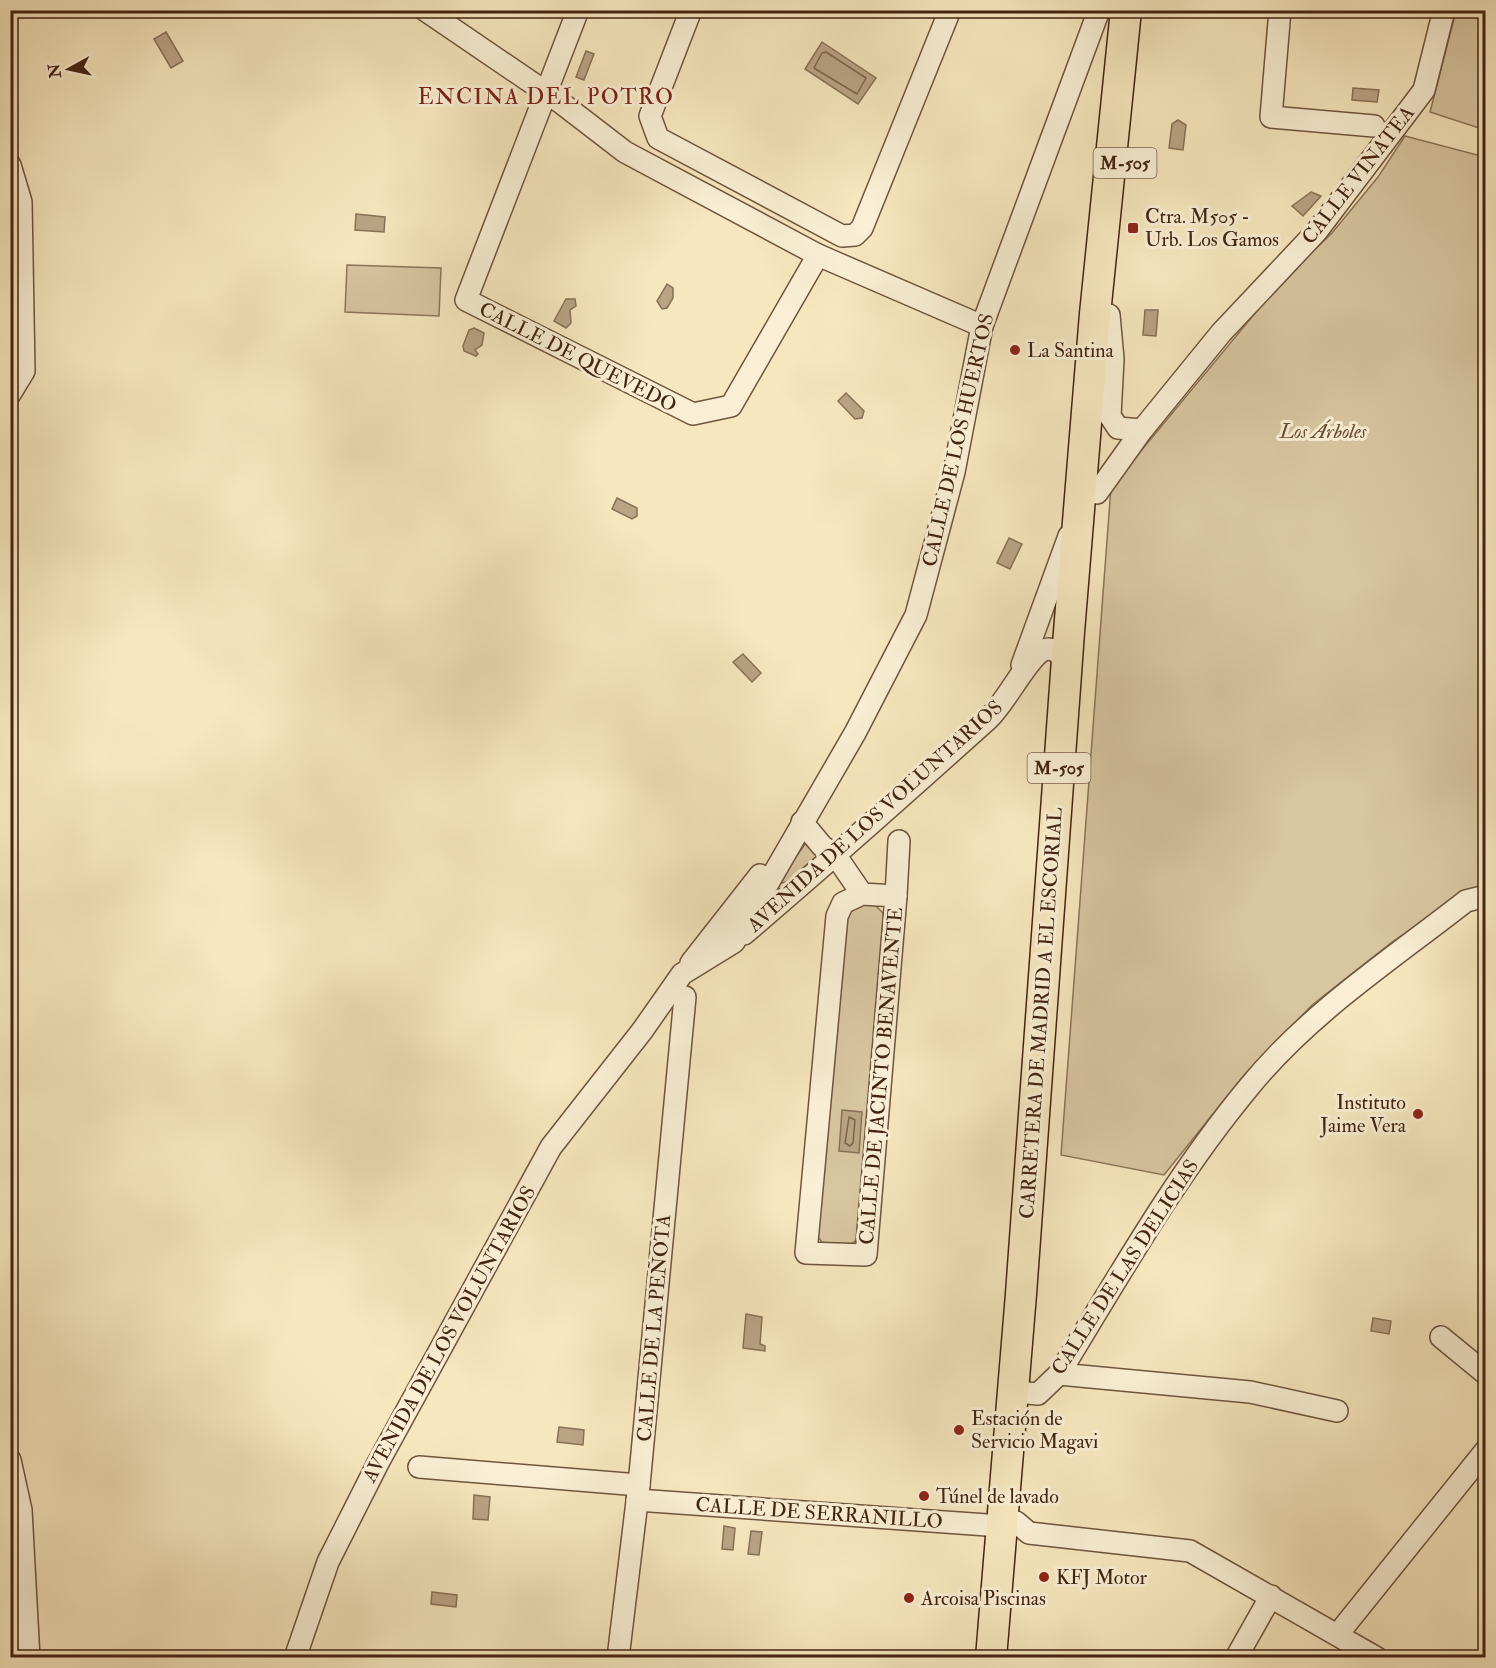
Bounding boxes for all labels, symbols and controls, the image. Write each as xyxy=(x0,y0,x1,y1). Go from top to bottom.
north arrow xyxy=(39,39,99,99)
text: N xyxy=(44,62,66,80)
district label: ENCINA DEL POTRO xyxy=(418,83,674,111)
street label: CALLE VINATEA xyxy=(1296,101,1420,249)
road number: M-505 xyxy=(1094,148,1156,178)
place label: Ctra. M505 - Urb. Los Gamos xyxy=(1145,204,1279,252)
marker: Ctra. M505 - Urb. Los Gamos xyxy=(1126,221,1140,235)
street label: CALLE DE QUEVEDO xyxy=(475,296,681,418)
street label: CALLE DE LOS HUERTOS xyxy=(917,311,999,569)
place label: La Santina xyxy=(1027,338,1115,363)
marker: La Santina xyxy=(1008,343,1022,357)
park label: Los Árboles xyxy=(1279,419,1367,444)
street label: AVENIDA DE LOS VOLUNTARIOS xyxy=(741,695,1008,938)
road number: M-505 xyxy=(1028,753,1090,783)
street label: CARRETERA DE MADRID A EL ESCORIAL xyxy=(1014,806,1068,1220)
street label: CALLE DE JACINTO BENAVENTE xyxy=(854,906,908,1246)
place label: Instituto Jaime Vera xyxy=(1319,1090,1407,1138)
marker: Instituto Jaime Vera xyxy=(1411,1107,1425,1121)
street label: CALLE DE LAS DELICIAS xyxy=(1046,1155,1204,1379)
street label: AVENIDA DE LOS VOLUNTARIOS xyxy=(356,1181,541,1488)
street label: CALLE DE LA PEÑOTA xyxy=(631,1213,676,1443)
place label: Estación de Servicio Magavi xyxy=(971,1406,1098,1454)
marker: Estación de Servicio Magavi xyxy=(952,1423,966,1437)
place label: Túnel de lavado xyxy=(936,1484,1059,1509)
marker: Túnel de lavado xyxy=(917,1489,931,1503)
street label: CALLE DE SERRANILLO xyxy=(695,1492,943,1534)
place label: KFJ Motor xyxy=(1056,1565,1148,1590)
marker: KFJ Motor xyxy=(1037,1570,1051,1584)
place label: Arcoisa Piscinas xyxy=(920,1586,1046,1611)
marker: Arcoisa Piscinas xyxy=(902,1591,916,1605)

